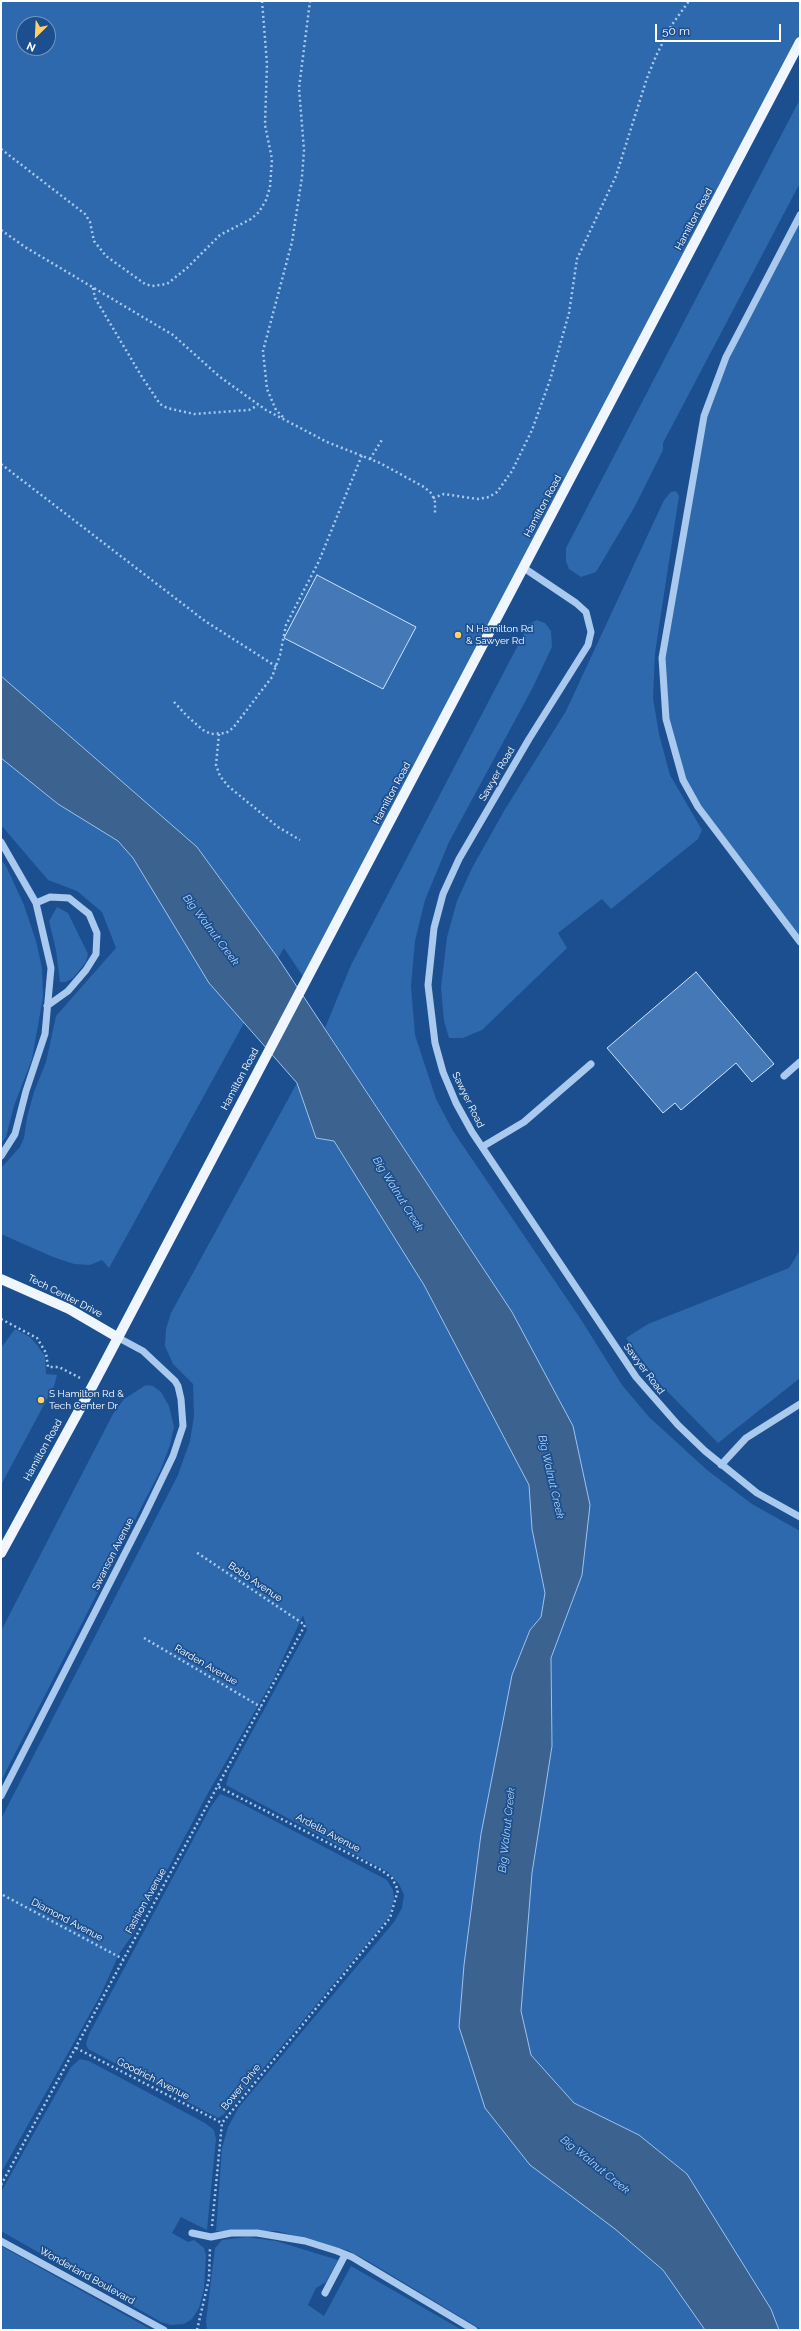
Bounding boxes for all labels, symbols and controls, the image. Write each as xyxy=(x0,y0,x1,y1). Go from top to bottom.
north arrow xyxy=(16,16,56,56)
scale bar xyxy=(657,16,783,42)
text: 50 m xyxy=(662,24,690,38)
text: N xyxy=(25,39,38,54)
street label: Hamilton Road xyxy=(673,186,715,252)
street label: Hamilton Road xyxy=(522,473,564,539)
place label: N Hamilton Rd & Sawyer Rd xyxy=(466,623,533,646)
marker: N Hamilton Rd & Sawyer Rd xyxy=(453,630,463,640)
street label: Sawyer Road xyxy=(477,745,517,803)
street label: Hamilton Road xyxy=(371,760,413,826)
water label: Big Walnut Creek xyxy=(180,892,242,968)
street label: Hamilton Road xyxy=(219,1046,261,1112)
street label: Sawyer Road xyxy=(449,1070,487,1130)
water label: Big Walnut Creek xyxy=(370,1154,426,1234)
street label: Tech Center Drive xyxy=(26,1272,104,1320)
street label: Sawyer Road xyxy=(621,1341,667,1397)
place label: S Hamilton Rd & Tech Center Dr xyxy=(49,1388,124,1412)
marker: S Hamilton Rd & Tech Center Dr xyxy=(36,1395,46,1405)
street label: Hamilton Road xyxy=(21,1417,65,1483)
water label: Big Walnut Creek xyxy=(535,1434,567,1520)
street label: Swanson Avenue xyxy=(90,1516,136,1592)
street label: Bobb Avenue xyxy=(226,1560,284,1604)
street label: Rarden Avenue xyxy=(172,1642,240,1688)
water label: Big Walnut Creek xyxy=(496,1787,518,1873)
street label: Ardella Avenue xyxy=(294,1811,362,1855)
street label: Fashion Avenue xyxy=(123,1866,169,1936)
street label: Diamond Avenue xyxy=(29,1896,105,1944)
street label: Goodrich Avenue xyxy=(115,2056,191,2102)
street label: Bower Drive xyxy=(219,2061,263,2113)
water label: Big Walnut Creek xyxy=(558,2133,632,2197)
street label: Wonderland Boulevard xyxy=(37,2245,137,2307)

